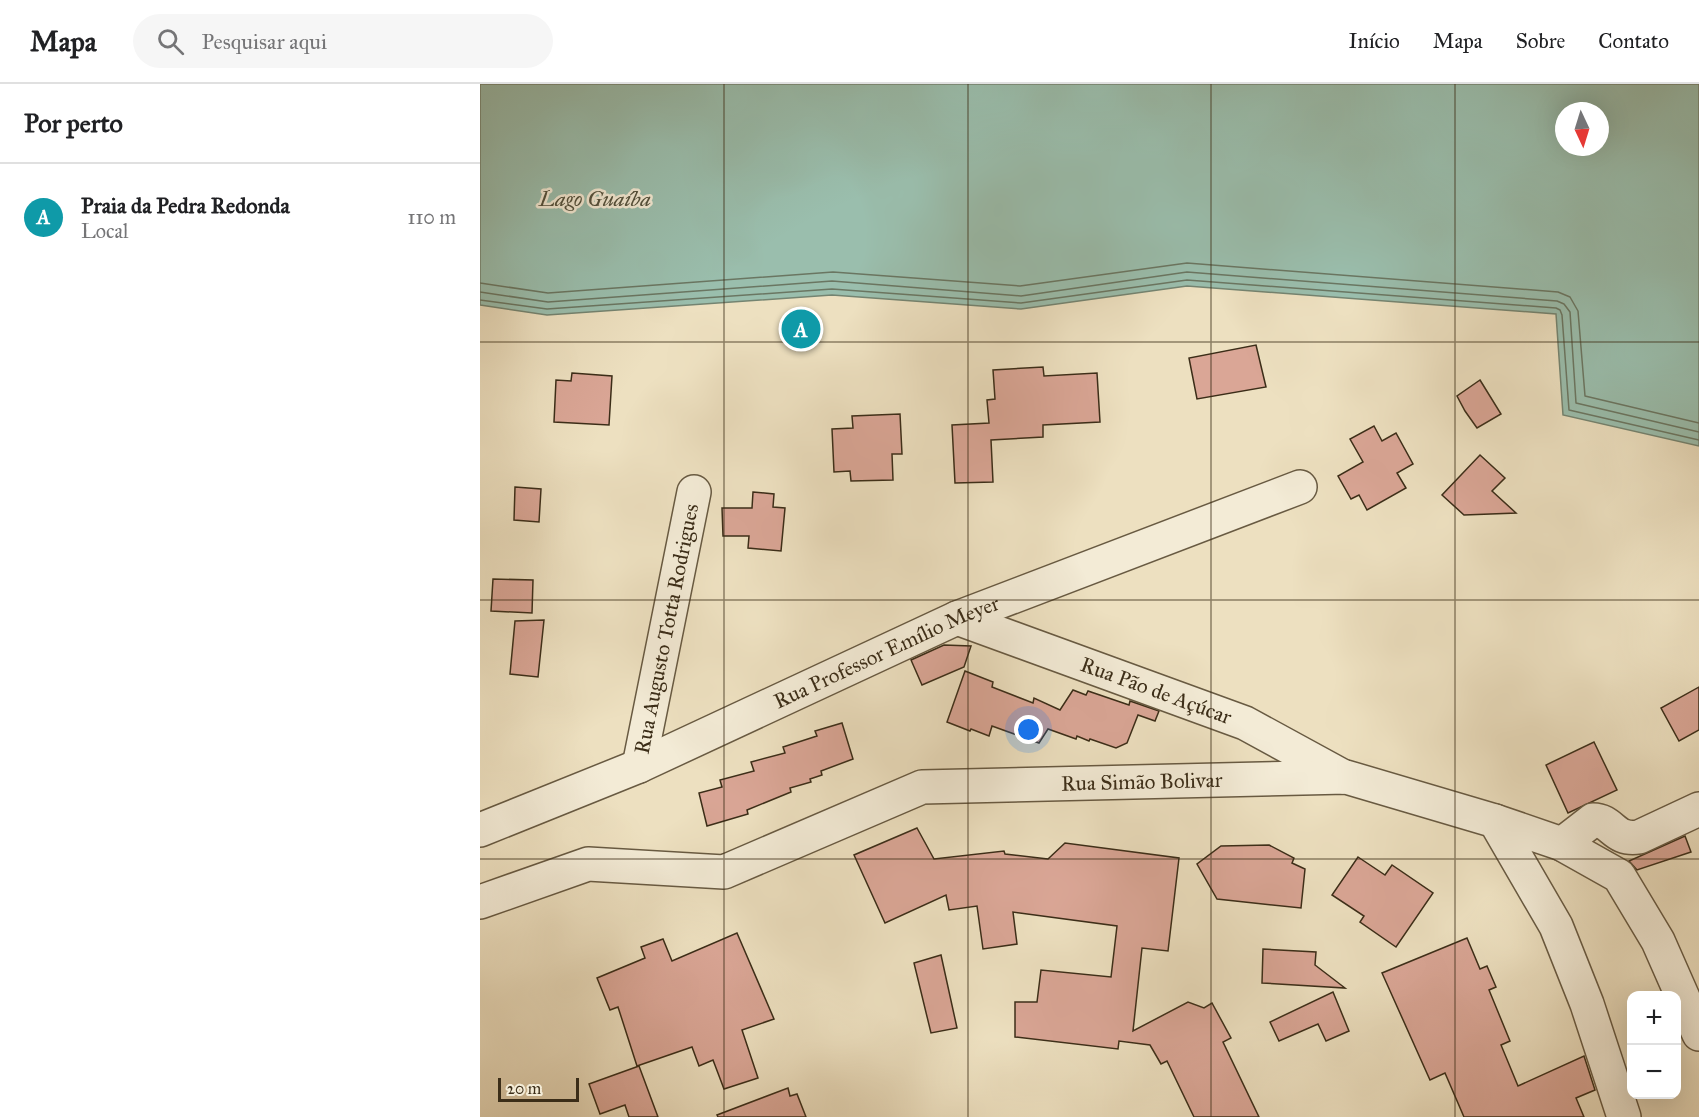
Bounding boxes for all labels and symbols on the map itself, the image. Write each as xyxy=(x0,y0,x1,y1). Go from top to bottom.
north arrow xyxy=(1555,102,1609,156)
water label: Lago Guaíba xyxy=(538,185,651,212)
pin: A xyxy=(782,306,820,352)
street label: Rua Augusto Totta Rodrigues xyxy=(629,501,704,756)
street label: Rua Professor Emílio Meyer xyxy=(770,590,1003,714)
street label: Rua Pão de Açúcar xyxy=(1077,651,1235,730)
your location xyxy=(1014,715,1043,744)
street label: Rua Simão Bolivar xyxy=(1061,767,1223,797)
scale bar xyxy=(498,1075,579,1102)

